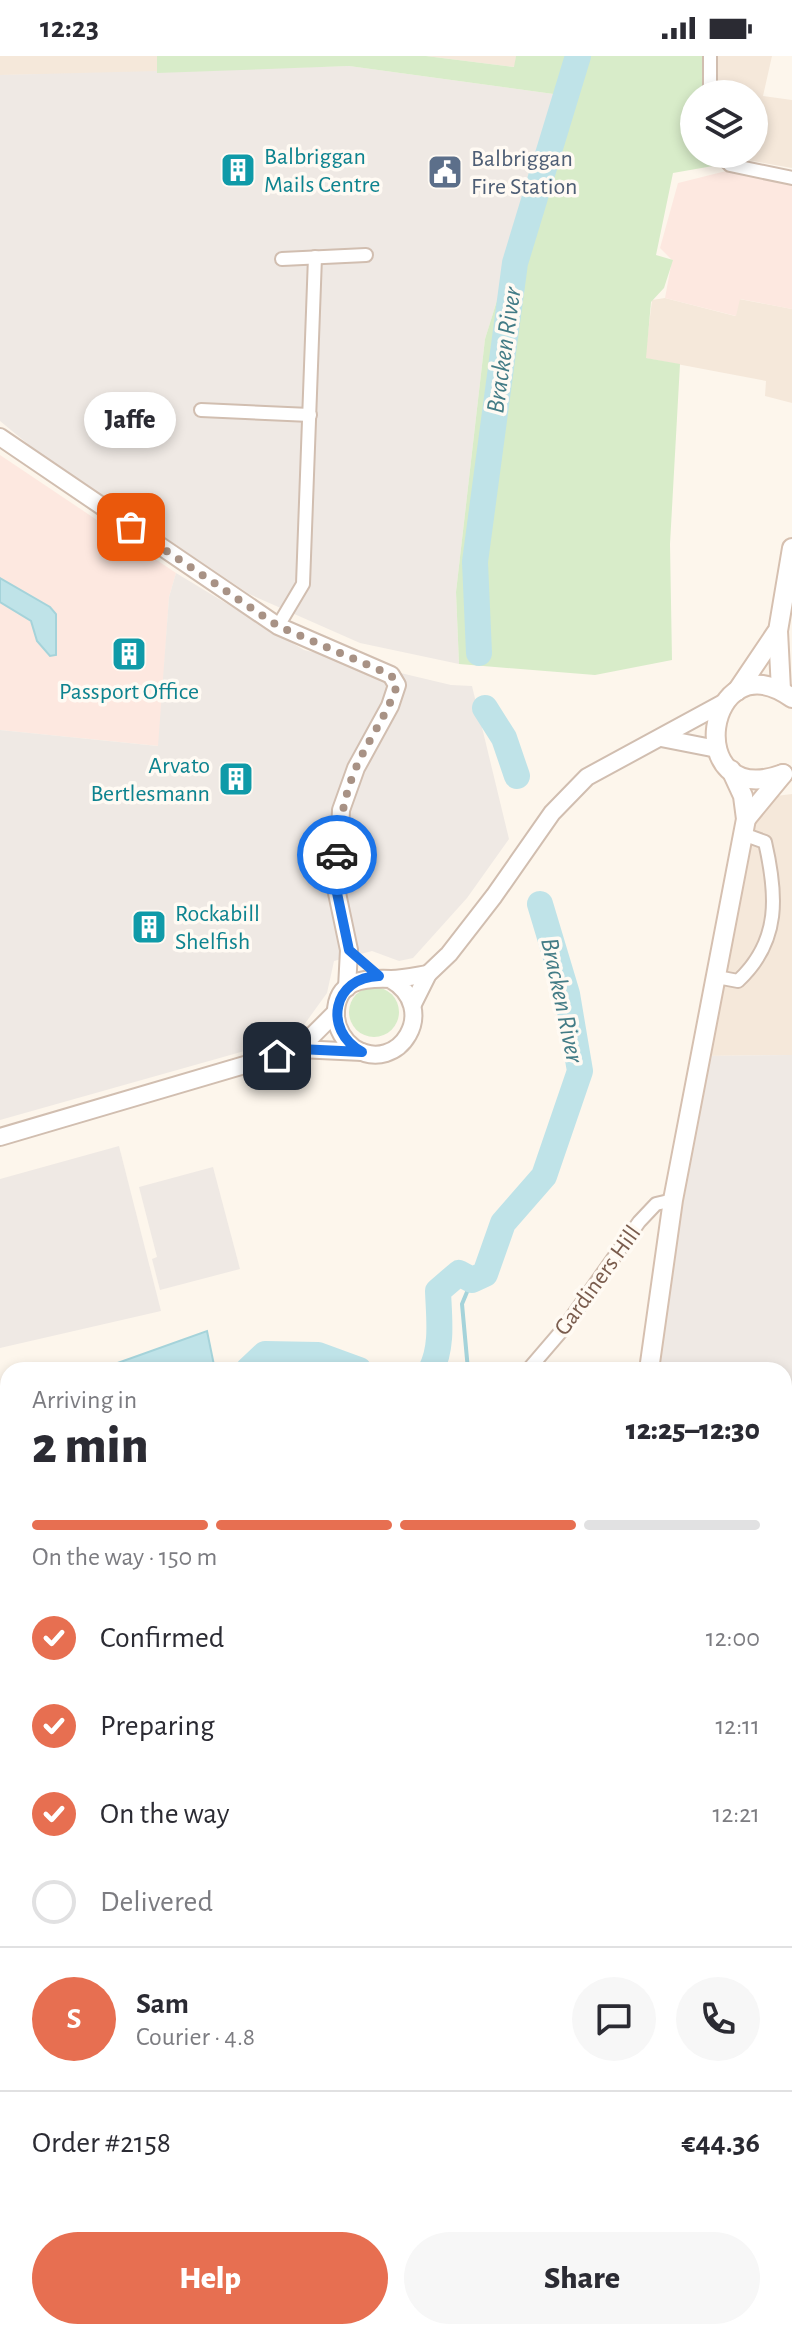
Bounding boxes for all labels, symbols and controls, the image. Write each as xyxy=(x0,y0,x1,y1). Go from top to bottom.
text: 12:23 xyxy=(40,13,99,43)
map controls xyxy=(680,80,768,168)
button: layers xyxy=(680,80,768,168)
place label: Balbriggan Mails Centre xyxy=(264,145,380,197)
place label: Balbriggan Fire Station xyxy=(471,147,577,199)
building icon: Balbriggan Mails Centre xyxy=(219,151,257,189)
public building icon: Balbriggan Fire Station xyxy=(426,153,464,191)
water label: Bracken River xyxy=(482,284,526,415)
callout: Jaffe xyxy=(85,391,177,447)
text: Jaffe xyxy=(105,407,155,433)
pin xyxy=(97,493,165,561)
icon: bag xyxy=(109,505,153,549)
building icon: Passport Office xyxy=(110,635,148,673)
place label: Passport Office xyxy=(59,680,199,704)
place label: Arvato Bertlesmann xyxy=(90,754,210,806)
building icon: Arvato Bertlesmann xyxy=(217,760,255,798)
courier xyxy=(297,815,377,895)
icon: car xyxy=(315,833,359,877)
place label: Rockabill Shelfish xyxy=(175,902,260,954)
building icon: Rockabill Shelfish xyxy=(130,908,168,946)
water label: Bracken River xyxy=(536,935,588,1067)
pin xyxy=(243,1022,311,1090)
icon: home xyxy=(255,1034,299,1078)
street label: Gardiners Hill xyxy=(550,1221,645,1340)
text: Arriving in xyxy=(32,1387,137,1413)
text: 12:25–12:30 xyxy=(626,1415,760,1445)
text: 2 min xyxy=(32,1420,148,1472)
text: On the way · 150 m xyxy=(32,1544,217,1570)
icon: check xyxy=(32,1616,76,1660)
text: Confirmed xyxy=(100,1623,224,1653)
text: 12:00 xyxy=(706,1625,760,1651)
icon: check xyxy=(32,1704,76,1748)
text: Preparing xyxy=(100,1711,215,1741)
text: 12:11 xyxy=(715,1713,760,1739)
icon: check xyxy=(32,1792,76,1836)
text: On the way xyxy=(100,1799,229,1829)
text: 12:21 xyxy=(712,1801,760,1827)
text: Delivered xyxy=(100,1887,213,1917)
button: chat xyxy=(572,1977,656,2061)
button: phone xyxy=(676,1977,760,2061)
text: Sam xyxy=(136,1989,189,2019)
text: S xyxy=(67,2004,81,2034)
text: Courier · 4.8 xyxy=(136,2024,255,2050)
text: Order #2158 xyxy=(32,2128,171,2158)
text: €44.36 xyxy=(682,2128,760,2158)
button: Help xyxy=(32,2232,388,2324)
button: Share xyxy=(404,2232,760,2324)

